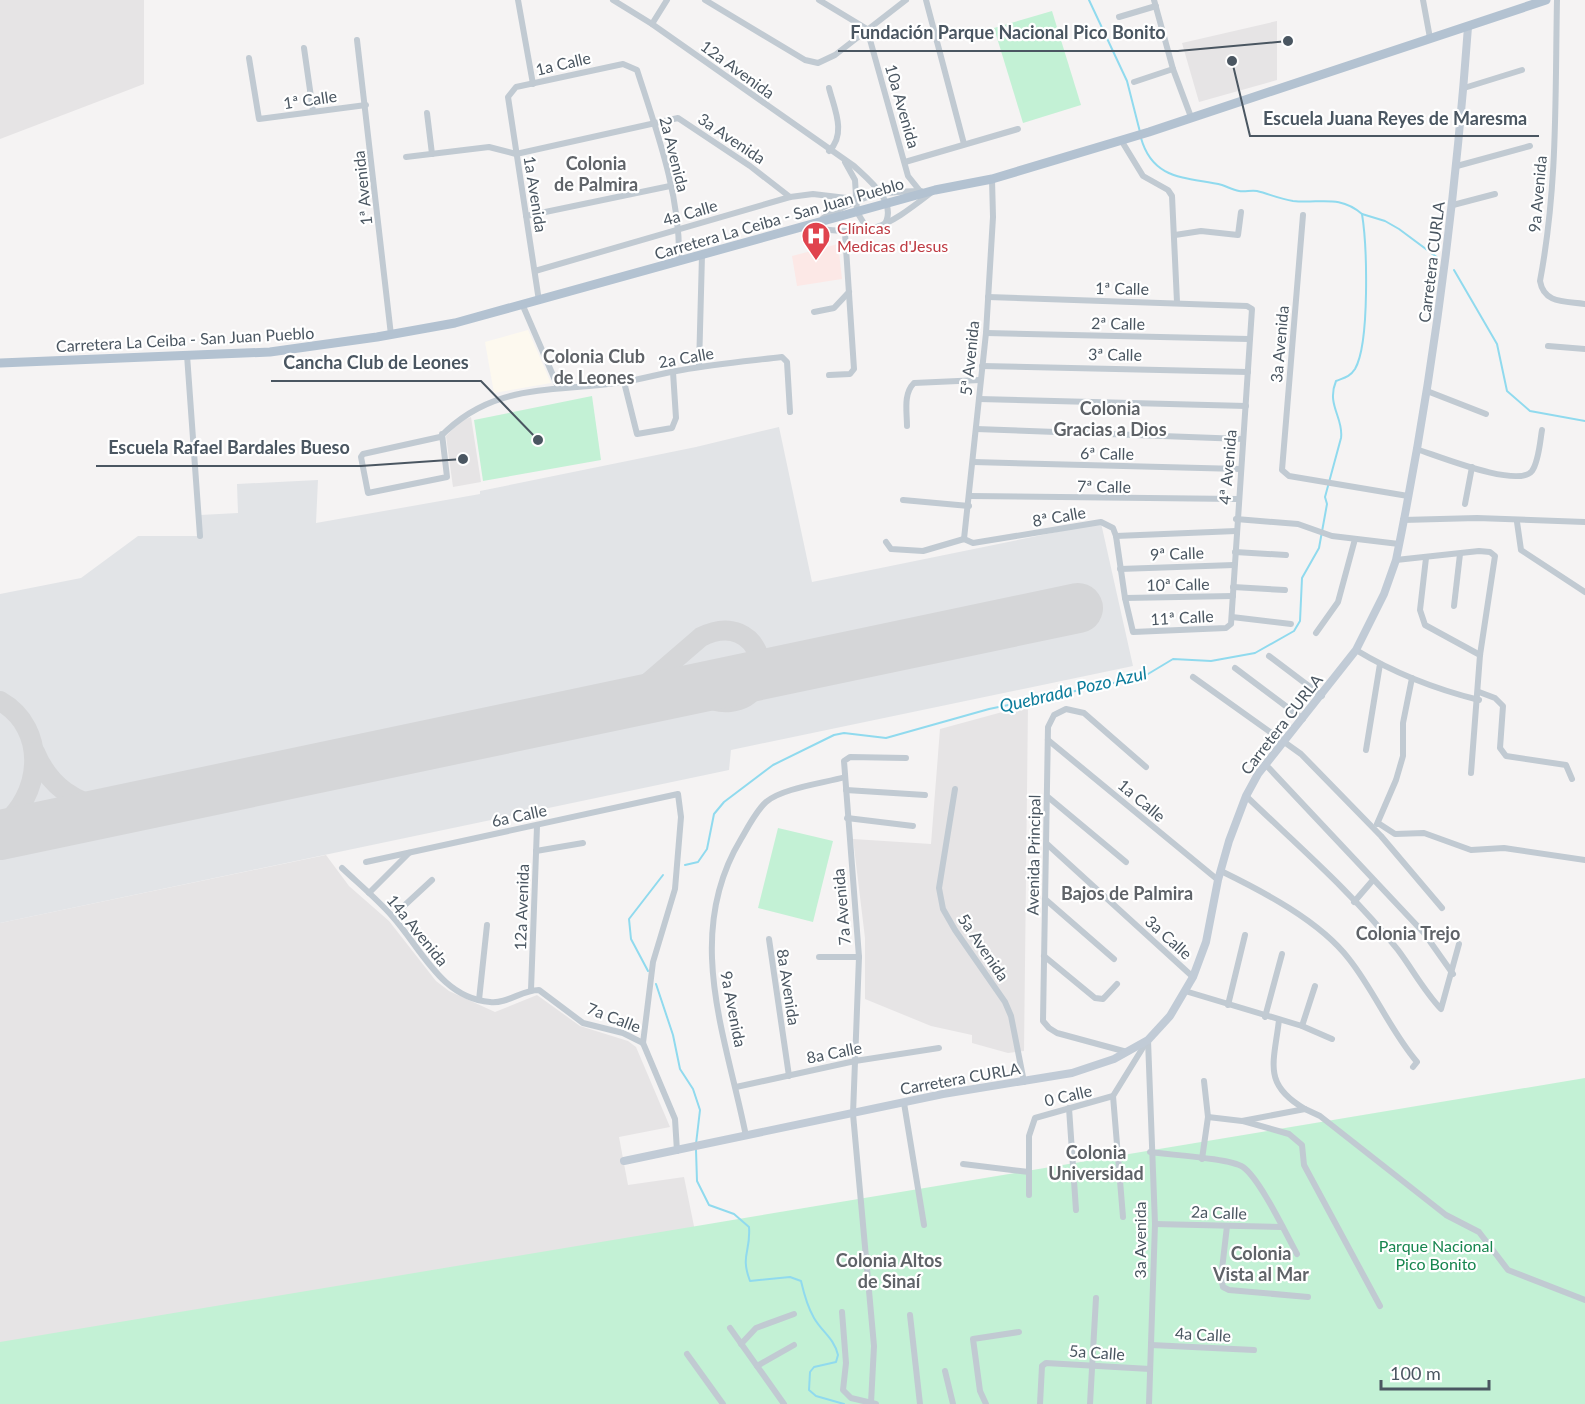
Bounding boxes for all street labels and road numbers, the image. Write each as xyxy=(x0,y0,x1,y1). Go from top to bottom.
street label: 12a Avenida xyxy=(697,36,779,102)
street label: 1a Calle xyxy=(534,47,592,79)
street label: 10a Avenida xyxy=(882,62,924,150)
street label: 1ª Calle xyxy=(282,86,338,112)
street label: 3a Avenida xyxy=(695,109,769,167)
street label: 2a Avenida xyxy=(656,114,694,194)
street label: 1ª Avenida xyxy=(349,150,375,226)
street label: 1a Avenida xyxy=(521,154,551,234)
street label: 9a Avenida xyxy=(1524,155,1550,233)
street label: Carretera La Ceiba - San Juan Pueblo xyxy=(652,173,906,263)
street label: 4a Calle xyxy=(660,195,720,229)
street label: Carretera CURLA xyxy=(1414,200,1448,324)
street label: 1ª Calle xyxy=(1095,278,1149,298)
street label: 3a Avenida xyxy=(1266,305,1292,383)
street label: 2ª Calle xyxy=(1091,313,1145,333)
street label: 5ª Avenida xyxy=(956,320,982,396)
street label: Carretera La Ceiba - San Juan Pueblo xyxy=(55,323,315,355)
street label: 2a Calle xyxy=(657,343,715,371)
street label: 3ª Calle xyxy=(1088,344,1142,364)
street label: 4ª Avenida xyxy=(1214,429,1240,505)
street label: 6ª Calle xyxy=(1080,443,1134,463)
street label: 7ª Calle xyxy=(1077,476,1131,496)
street label: 8ª Calle xyxy=(1031,502,1087,530)
street label: 9ª Calle xyxy=(1150,543,1204,563)
street label: 10ª Calle xyxy=(1146,574,1210,594)
street label: 11ª Calle xyxy=(1150,606,1214,628)
street label: Carretera CURLA xyxy=(1236,670,1326,778)
street label: 1a Calle xyxy=(1114,775,1170,825)
street label: Avenida Principal xyxy=(1022,795,1044,915)
street label: 6a Calle xyxy=(490,800,548,830)
street label: 12a Avenida xyxy=(510,863,532,951)
street label: 7a Avenida xyxy=(828,868,854,946)
street label: 14a Avenida xyxy=(383,890,453,970)
street label: 5a Avenida xyxy=(955,910,1013,984)
street label: 3a Calle xyxy=(1142,911,1196,963)
street label: 8a Avenida xyxy=(774,947,804,1027)
street label: 9a Avenida xyxy=(717,969,751,1049)
street label: 7a Calle xyxy=(584,998,644,1036)
street label: 8a Calle xyxy=(805,1037,863,1067)
street label: Carretera CURLA xyxy=(898,1058,1022,1098)
street label: 0 Calle xyxy=(1042,1080,1094,1110)
street label: 3a Avenida xyxy=(1130,1201,1149,1279)
street label: 2a Calle xyxy=(1191,1202,1247,1222)
street label: 4a Calle xyxy=(1175,1323,1231,1345)
street label: 5a Calle xyxy=(1068,1341,1126,1363)

